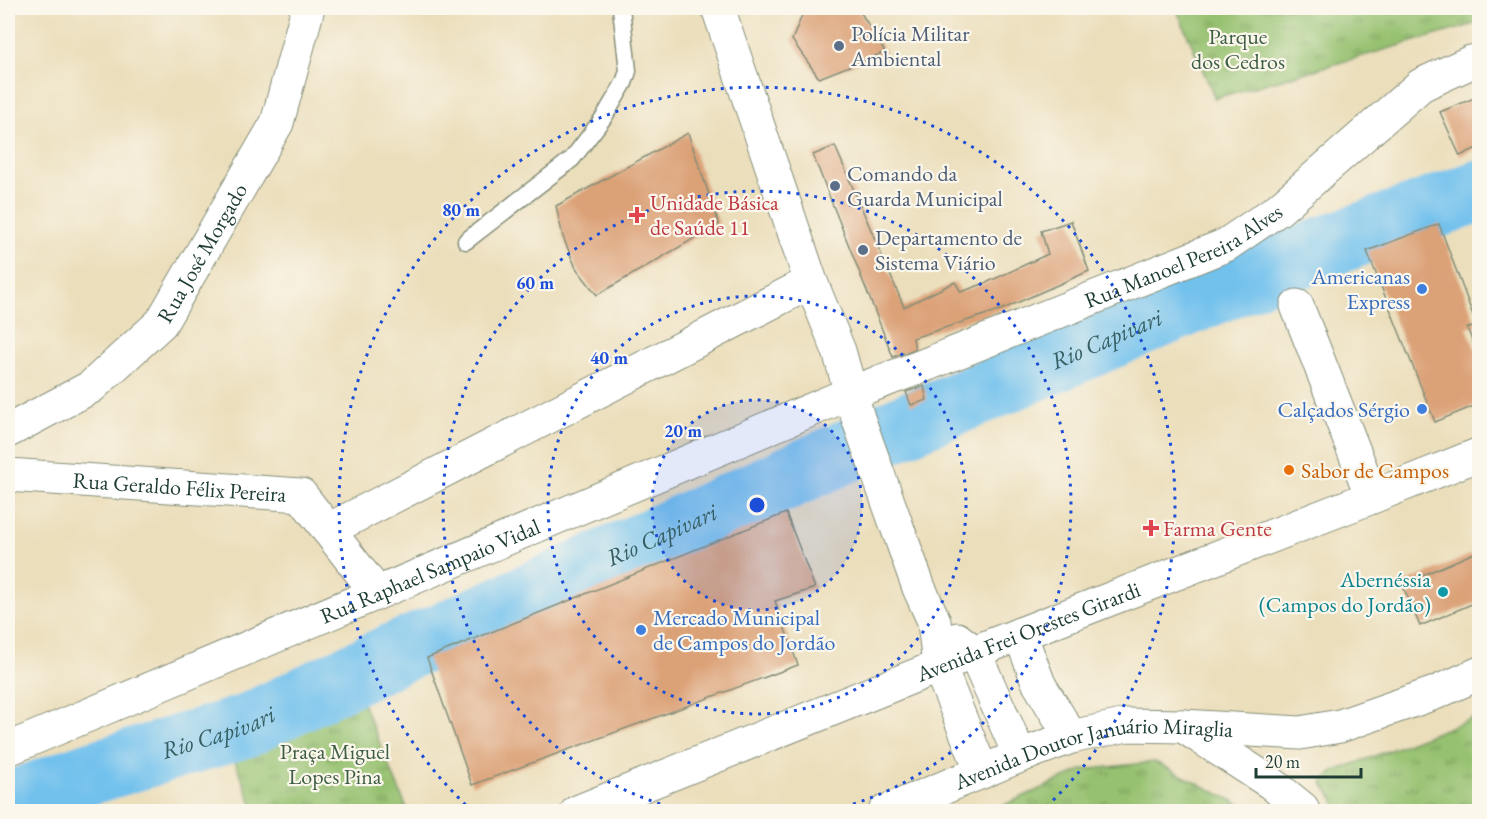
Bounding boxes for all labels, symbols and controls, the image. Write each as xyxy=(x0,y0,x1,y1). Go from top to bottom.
place label: Polícia Militar Ambiental xyxy=(850,19,970,73)
park label: Parque dos Cedros xyxy=(1191,22,1285,76)
marker: Polícia Militar Ambiental xyxy=(832,39,846,53)
place label: Comando da Guarda Municipal xyxy=(847,159,1003,213)
street label: Rua José Morgado xyxy=(150,178,254,328)
marker: Comando da Guarda Municipal xyxy=(828,179,842,193)
place label: Unidade Básica de Saúde 11 xyxy=(650,188,779,242)
street label: Rua Manoel Pereira Alves xyxy=(1080,197,1288,315)
text: 80 m xyxy=(442,198,480,221)
marker: Unidade Básica de Saúde 11 xyxy=(628,206,646,224)
place label: Departamento de Sistema Viário xyxy=(875,223,1023,277)
marker: Departamento de Sistema Viário xyxy=(856,243,870,257)
place label: Americanas Express xyxy=(1310,262,1410,316)
text: 60 m xyxy=(516,271,554,294)
marker: Americanas Express xyxy=(1415,282,1429,296)
water label: Rio Capivari xyxy=(1046,301,1168,376)
text: 40 m xyxy=(590,346,628,369)
place label: Calçados Sérgio xyxy=(1277,395,1410,424)
marker: Calçados Sérgio xyxy=(1415,402,1429,416)
text: 20 m xyxy=(664,419,702,442)
place label: Sabor de Campos xyxy=(1301,456,1449,485)
marker: Sabor de Campos xyxy=(1282,463,1296,477)
street label: Rua Geraldo Félix Pereira xyxy=(72,465,287,509)
centre of rings xyxy=(747,495,767,515)
water label: Rio Capivari xyxy=(601,496,723,573)
street label: Rua Raphael Sampaio Vidal xyxy=(316,512,544,631)
place label: Farma Gente xyxy=(1163,514,1272,543)
marker: Farma Gente xyxy=(1144,521,1158,535)
place label: Abernéssia (Campos do Jordão) xyxy=(1259,565,1431,619)
street label: Avenida Frei Orestes Girardi xyxy=(911,575,1144,689)
marker: Abernéssia (Campos do Jordão) xyxy=(1436,585,1450,599)
place label: Mercado Municipal de Campos do Jordão xyxy=(653,603,835,657)
marker: Mercado Municipal de Campos do Jordão xyxy=(634,623,648,637)
water label: Rio Capivari xyxy=(157,698,281,766)
street label: Avenida Doutor Januário Miraglia xyxy=(949,711,1234,797)
park label: Praça Miguel Lopes Pina xyxy=(280,737,390,791)
scale bar xyxy=(1256,741,1361,779)
text: 20 m xyxy=(1265,750,1300,773)

